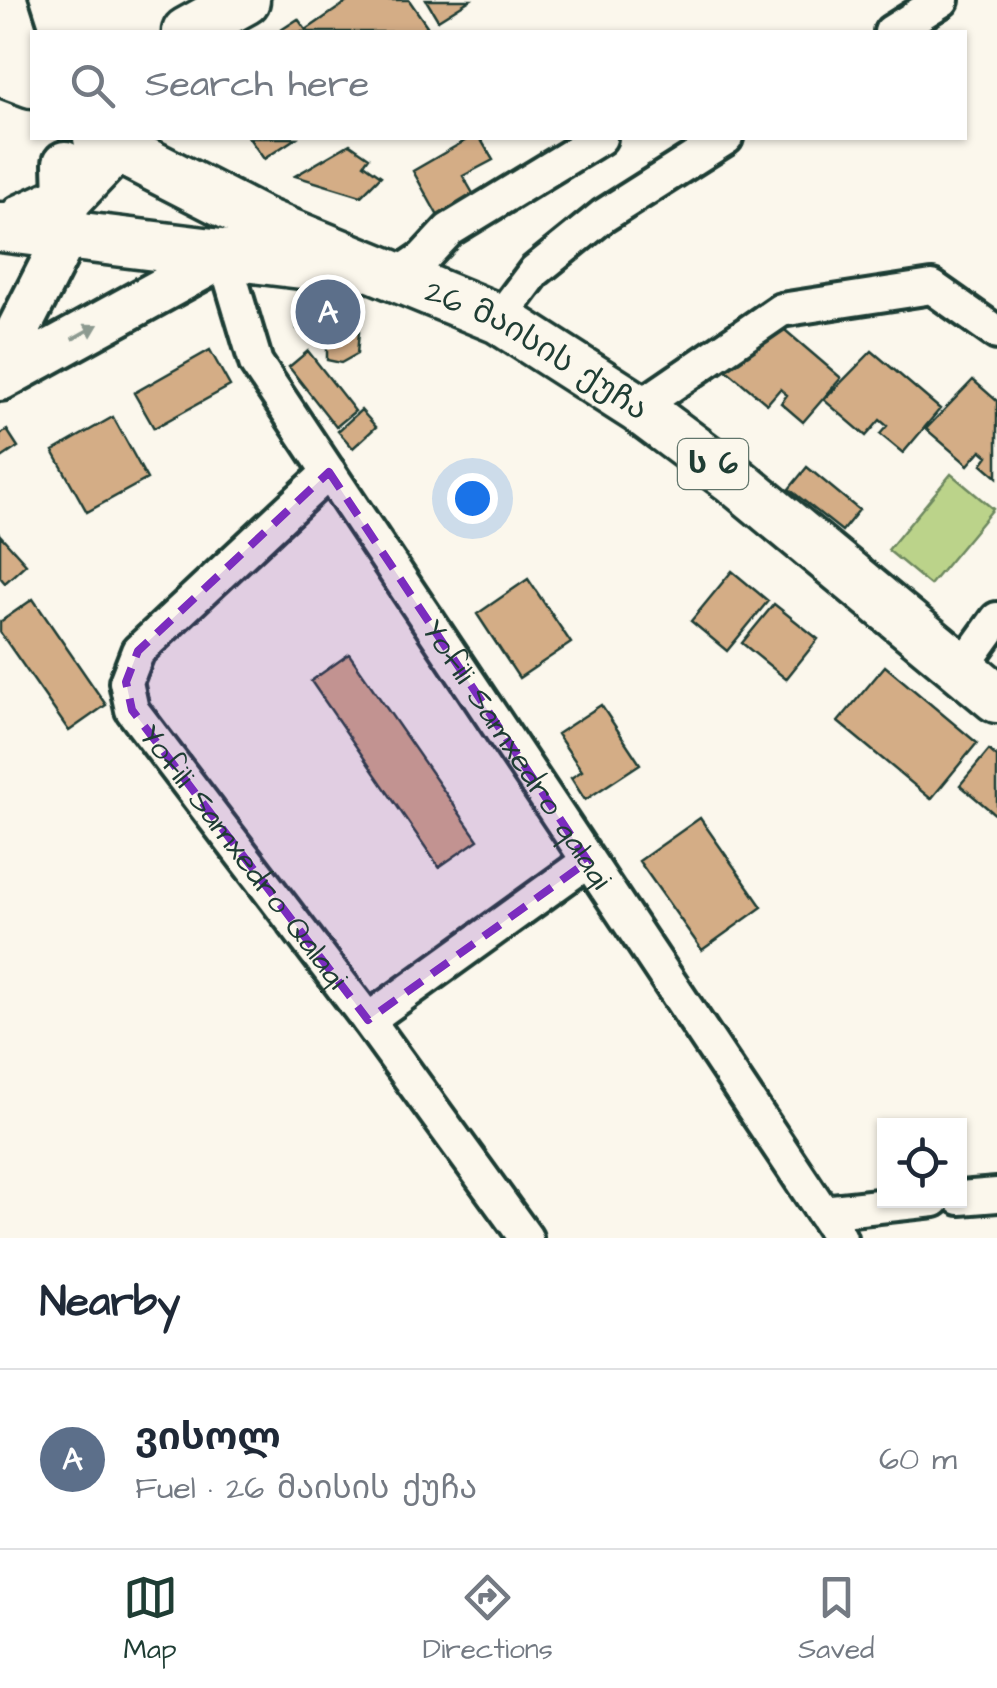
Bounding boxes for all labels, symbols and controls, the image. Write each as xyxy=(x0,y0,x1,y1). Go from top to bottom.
search box xyxy=(30,30,967,140)
icon: search xyxy=(65,58,120,113)
text: Search here xyxy=(145,59,369,111)
street label: 26 მაისის ქუჩა xyxy=(418,269,657,431)
pin: A xyxy=(296,274,360,350)
one-way arrow xyxy=(71,324,100,341)
road number: ს 6 xyxy=(678,439,748,489)
your location xyxy=(447,473,498,524)
street label: Yofili Samxedro qalaqi xyxy=(411,610,624,898)
street label: Yofili Samxedro Qalaqi xyxy=(128,715,359,999)
map controls xyxy=(877,1118,967,1208)
button: locate xyxy=(877,1118,967,1208)
text: Nearby xyxy=(40,1274,180,1332)
text: ვისოლ xyxy=(135,1412,281,1464)
text: A xyxy=(62,1437,83,1482)
text: 60 m xyxy=(879,1437,957,1482)
text: Fuel · 26 მაისის ქუჩა xyxy=(135,1466,477,1511)
tab: Map xyxy=(123,1570,178,1669)
tab: Directions xyxy=(423,1570,553,1669)
tab: Saved xyxy=(798,1570,874,1669)

